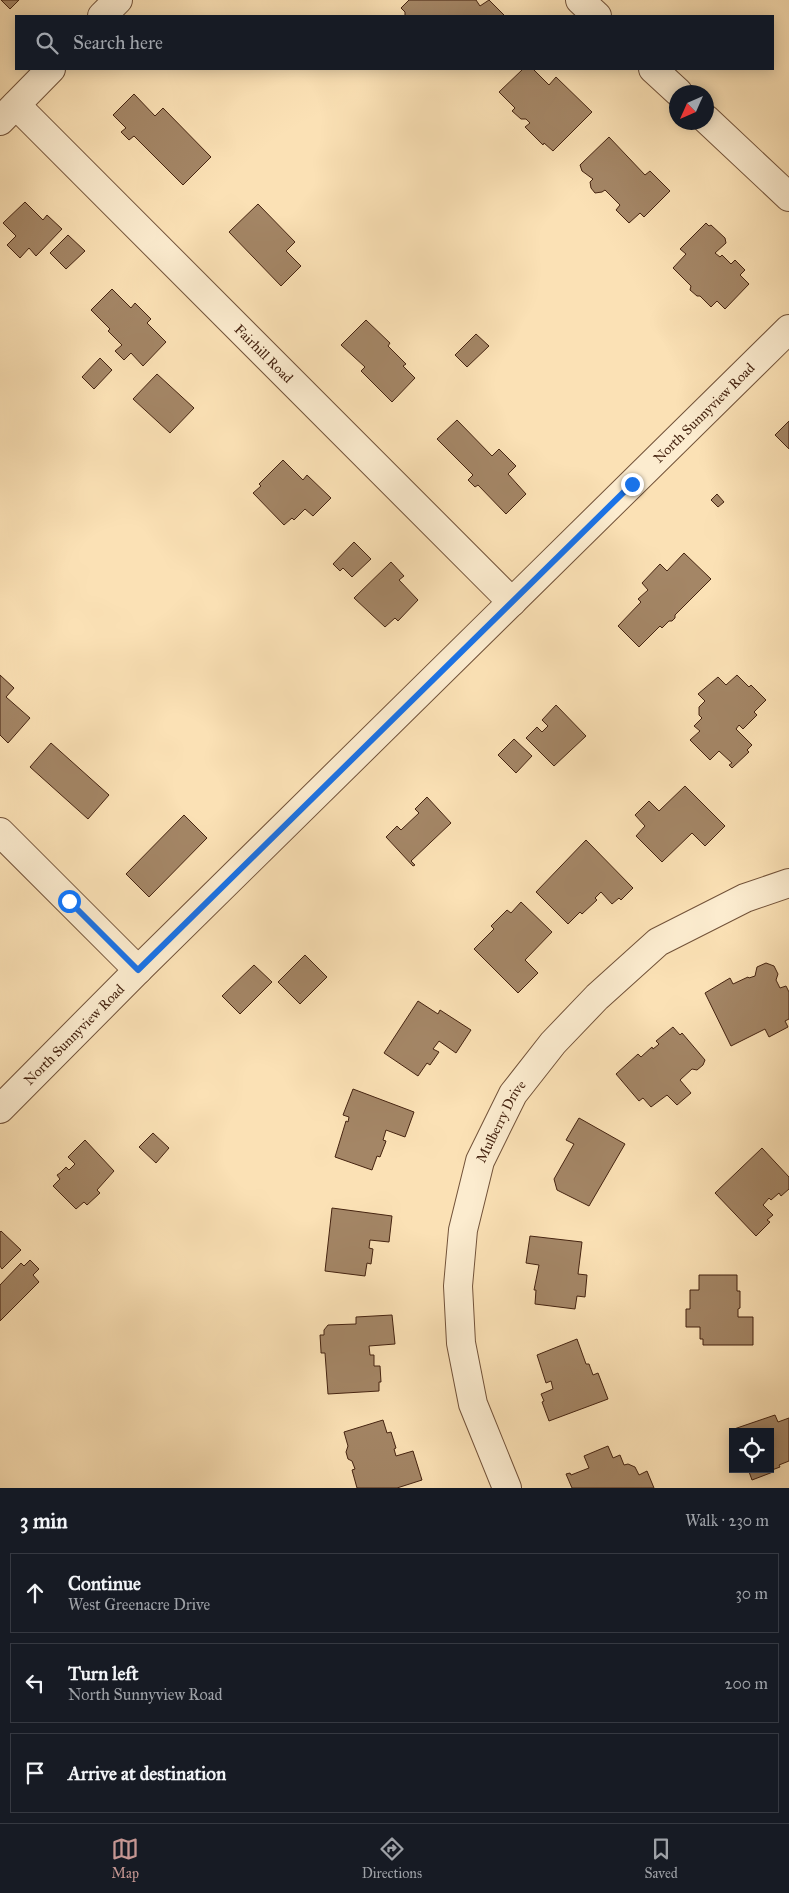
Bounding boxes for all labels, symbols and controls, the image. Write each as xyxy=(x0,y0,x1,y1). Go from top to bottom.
search box xyxy=(15,15,774,70)
icon: search xyxy=(33,29,61,57)
text: Search here xyxy=(73,31,163,54)
north arrow xyxy=(669,85,714,130)
street label: Fairhill Road xyxy=(231,321,297,386)
street label: North Sunnyview Road xyxy=(650,359,758,466)
route end xyxy=(621,473,644,496)
route start xyxy=(58,890,81,913)
street label: North Sunnyview Road xyxy=(20,981,128,1088)
street label: Mulberry Drive xyxy=(472,1076,529,1165)
map controls xyxy=(729,1428,774,1473)
button: locate xyxy=(729,1428,774,1473)
text: 3 min xyxy=(20,1508,68,1534)
text: Walk · 230 m xyxy=(685,1511,769,1530)
text: Continue xyxy=(68,1572,141,1595)
icon: ahead xyxy=(21,1579,49,1607)
text: 30 m xyxy=(735,1584,768,1603)
text: West Greenacre Drive xyxy=(68,1595,210,1614)
text: Turn left xyxy=(68,1662,138,1685)
icon: left xyxy=(21,1669,49,1697)
text: 200 m xyxy=(725,1674,768,1693)
text: North Sunnyview Road xyxy=(68,1685,222,1704)
icon: arrive xyxy=(21,1759,49,1787)
text: Arrive at destination xyxy=(68,1762,226,1785)
tab: Map xyxy=(111,1835,139,1882)
tab: Directions xyxy=(362,1835,422,1882)
tab: Saved xyxy=(645,1835,678,1882)

